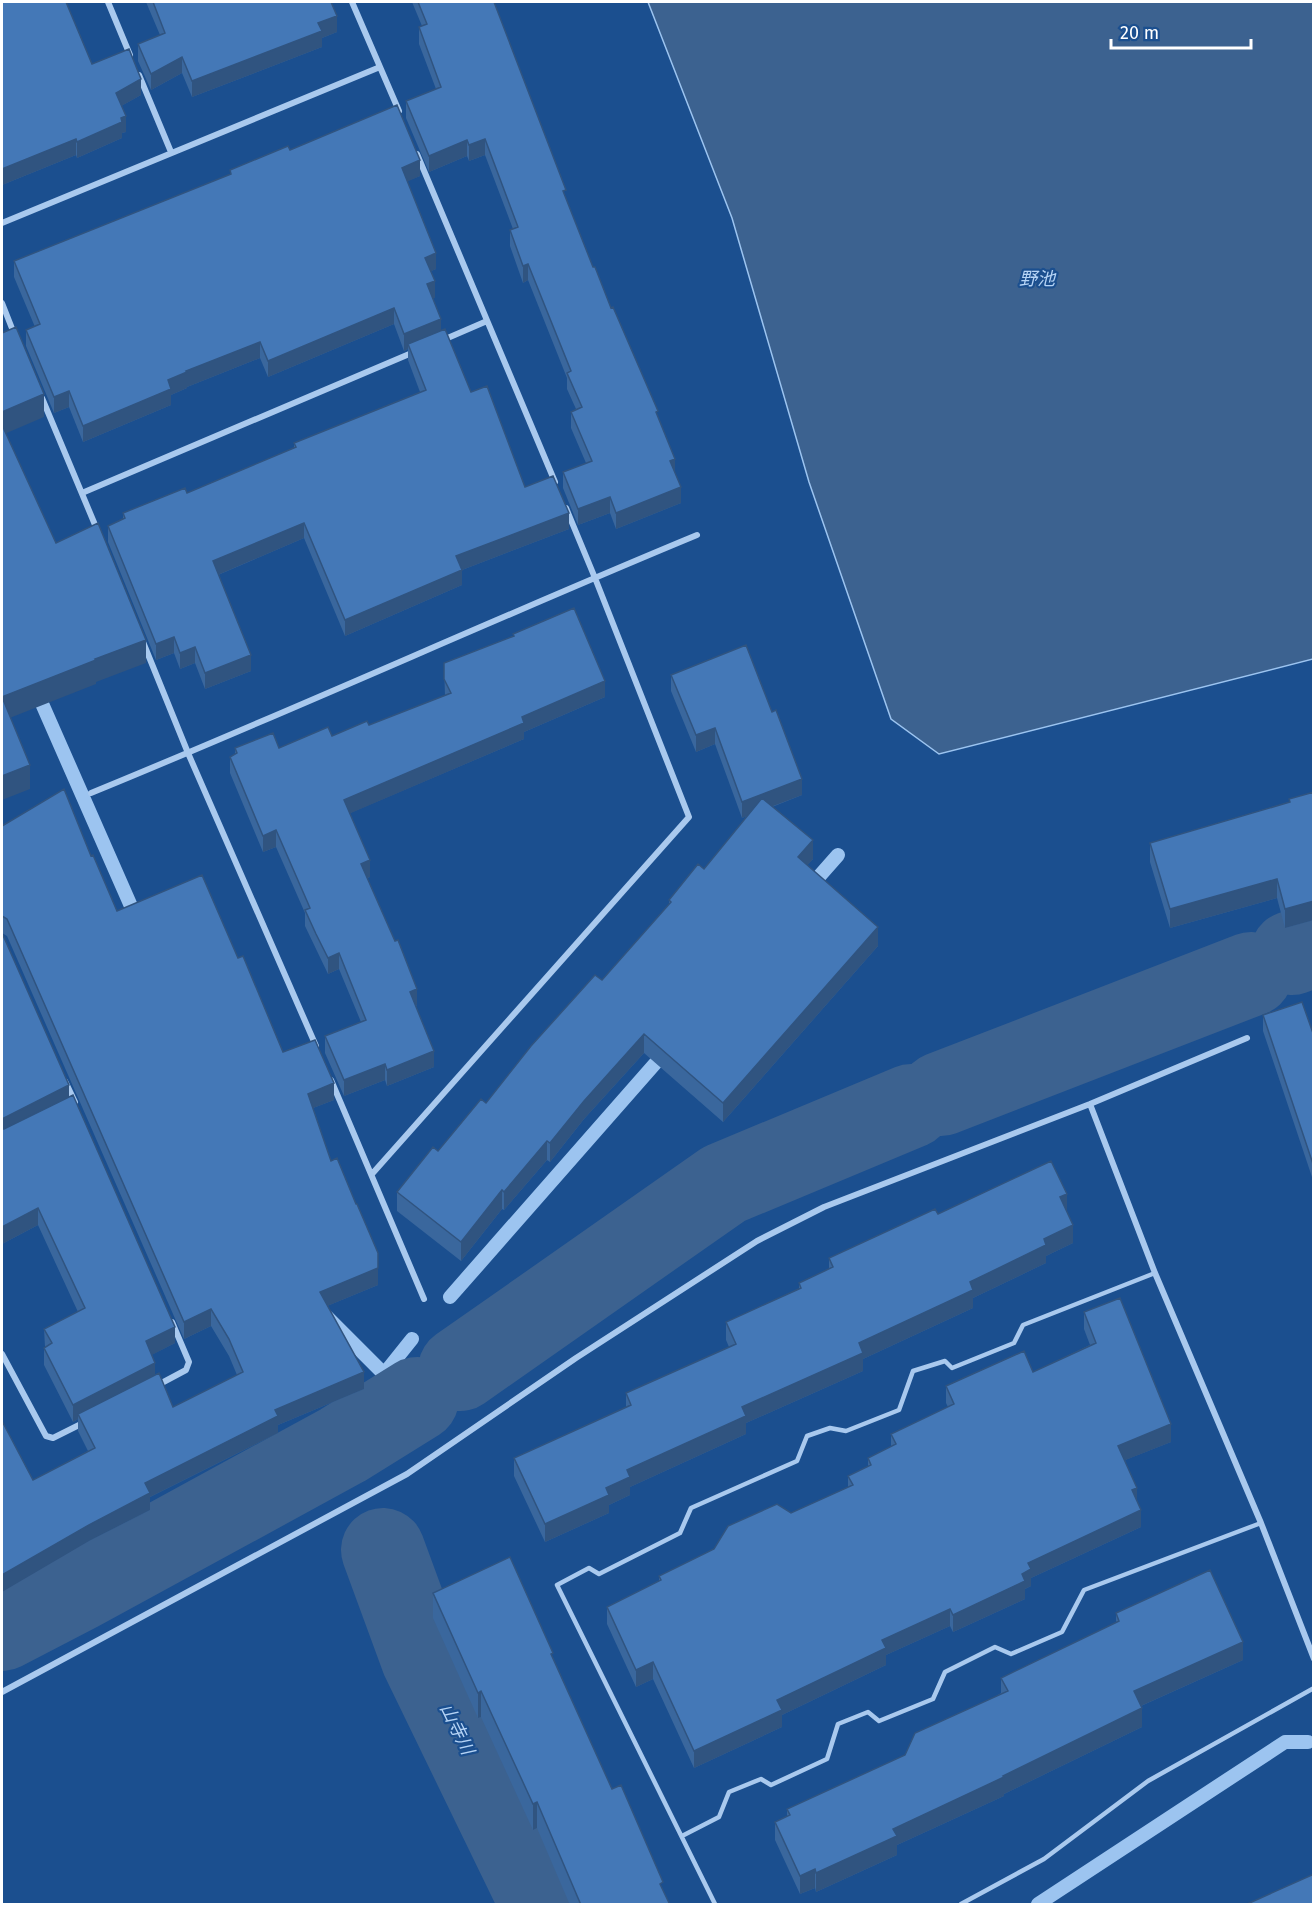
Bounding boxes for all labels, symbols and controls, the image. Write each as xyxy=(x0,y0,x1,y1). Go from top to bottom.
scale bar xyxy=(1111,12,1250,50)
text: 20 m xyxy=(1120,22,1159,44)
water label: 野池 xyxy=(1019,268,1057,290)
water label: 山寺川 xyxy=(435,1700,480,1760)

